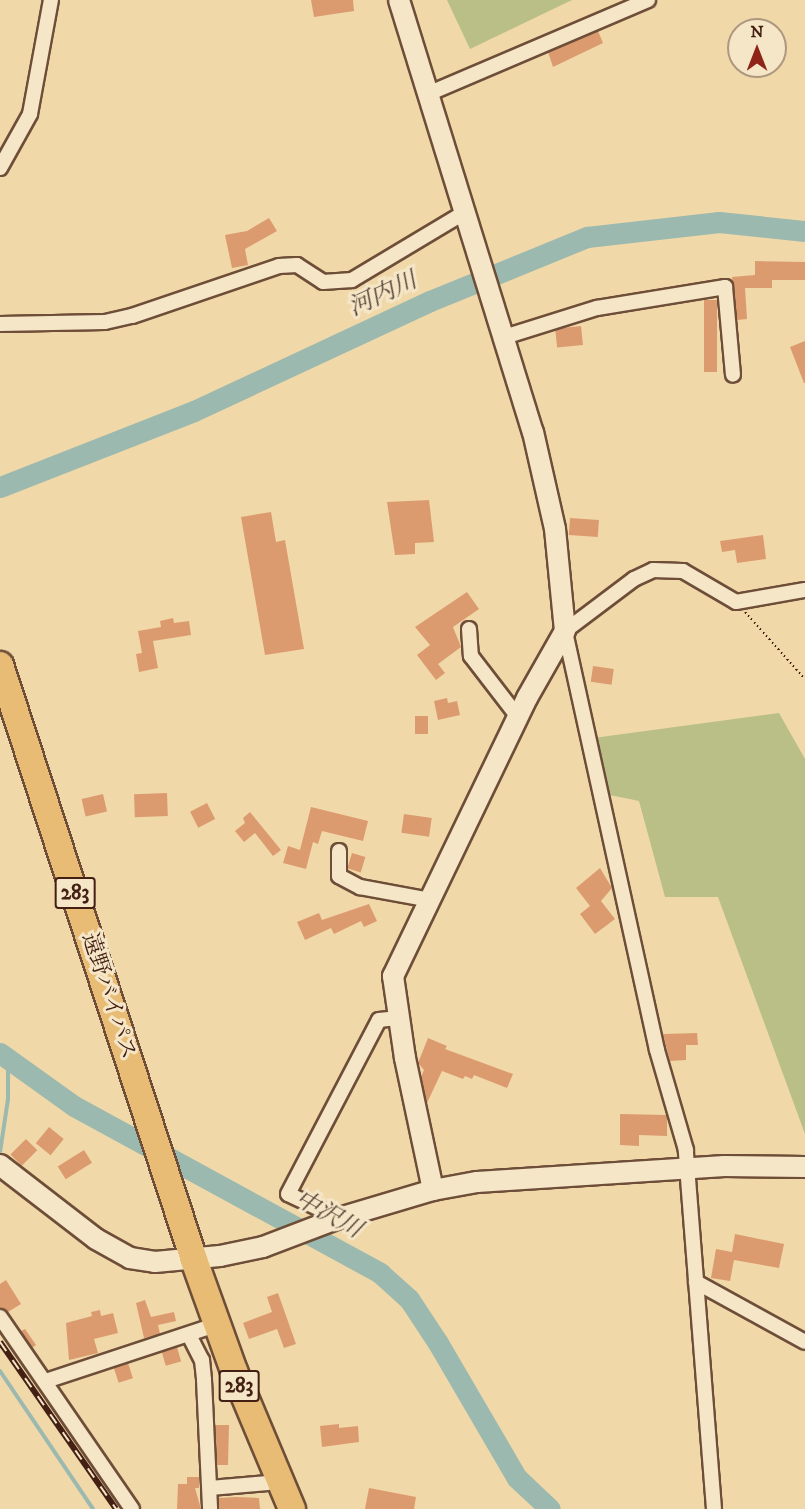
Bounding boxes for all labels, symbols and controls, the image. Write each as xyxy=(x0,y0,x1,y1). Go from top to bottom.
north arrow xyxy=(727,18,787,78)
text: N xyxy=(750,22,764,42)
water label: 河内川 xyxy=(344,267,422,323)
road number: 283 xyxy=(54,875,96,911)
street label: 遠野バイパス xyxy=(76,929,142,1063)
water label: 中沢川 xyxy=(290,1185,366,1245)
road number: 283 xyxy=(218,1368,260,1404)

